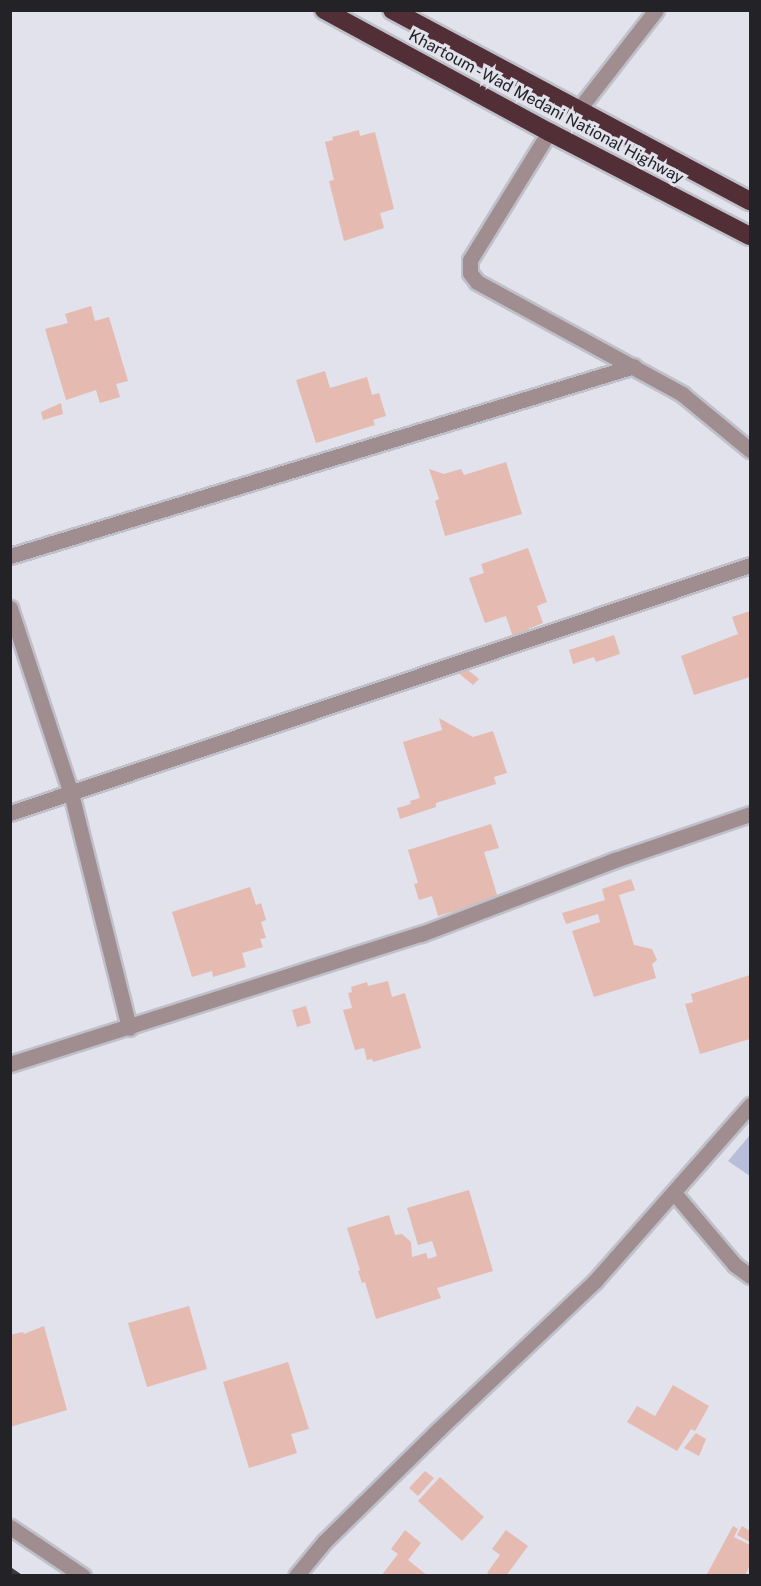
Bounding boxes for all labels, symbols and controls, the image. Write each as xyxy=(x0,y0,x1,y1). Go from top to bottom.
street label: Khartoum - Wad Medani National Highway xyxy=(403,25,689,189)

